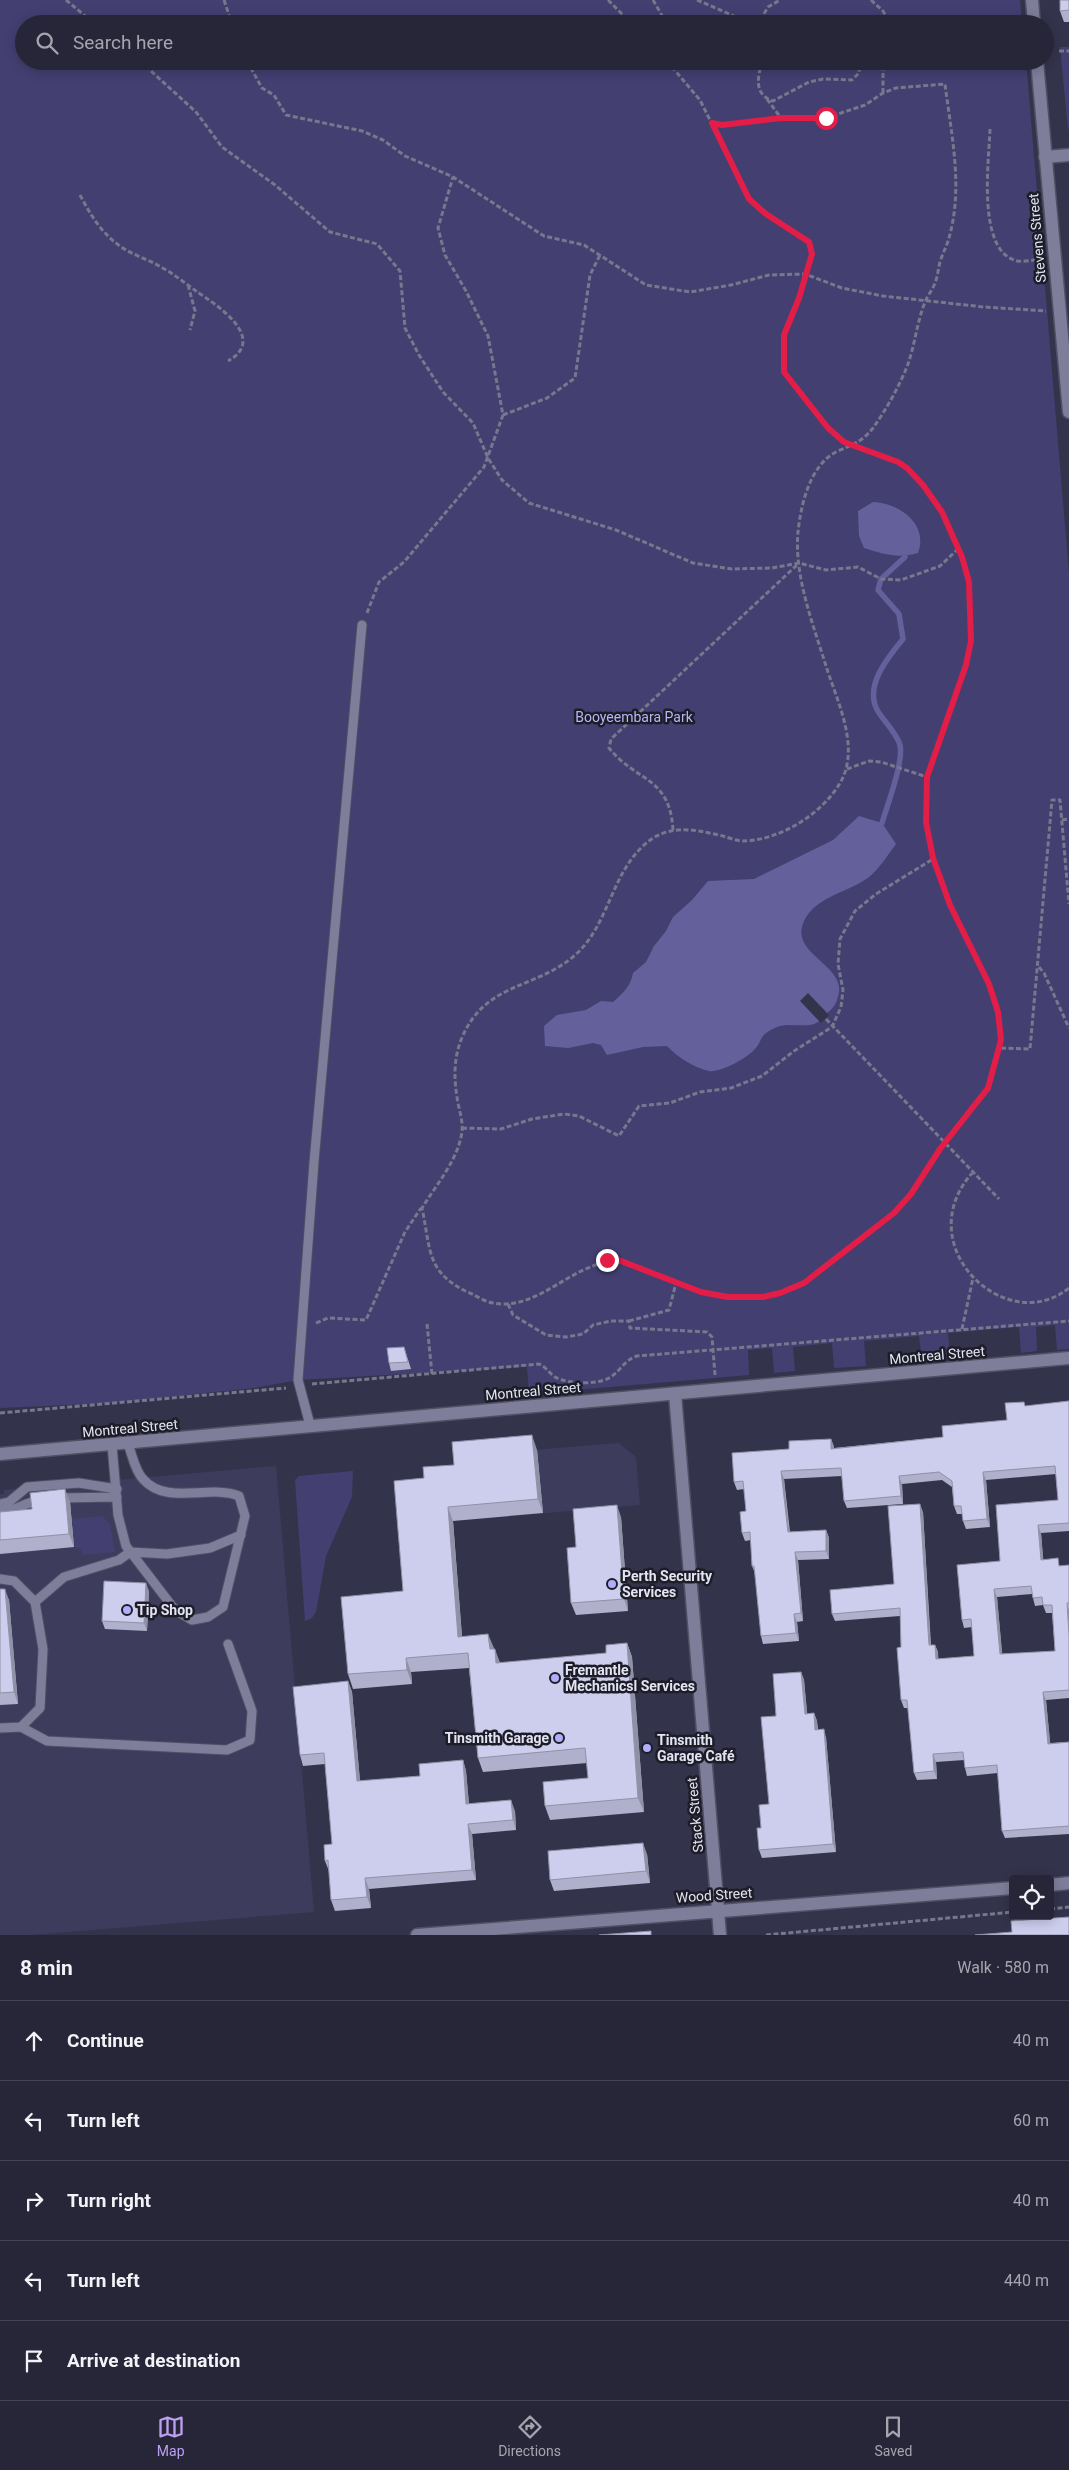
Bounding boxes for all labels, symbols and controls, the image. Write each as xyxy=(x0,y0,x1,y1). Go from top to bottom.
search box xyxy=(15,15,1054,70)
icon: search xyxy=(33,29,61,57)
text: Search here xyxy=(73,31,173,54)
route start xyxy=(815,107,838,130)
street label: Stevens Street xyxy=(1025,192,1049,283)
park label: Booyeembara Park xyxy=(575,709,694,725)
route end xyxy=(596,1249,619,1272)
street label: Montreal Street xyxy=(888,1343,986,1367)
street label: Montreal Street xyxy=(484,1379,582,1403)
street label: Montreal Street xyxy=(81,1416,179,1440)
place label: Perth Security Services xyxy=(622,1568,713,1600)
marker: Perth Security Services xyxy=(606,1578,618,1590)
place label: Tip Shop xyxy=(137,1602,193,1618)
marker: Tip Shop xyxy=(121,1604,133,1616)
place label: Fremantle Mechanicsl Services xyxy=(565,1662,695,1694)
marker: Fremantle Mechanicsl Services xyxy=(549,1672,561,1684)
place label: Tinsmith Garage xyxy=(445,1730,549,1746)
marker: Tinsmith Garage xyxy=(553,1732,565,1744)
place label: Tinsmith Garage Café xyxy=(657,1732,735,1764)
marker: Tinsmith Garage Café xyxy=(641,1742,653,1754)
street label: Stack Street xyxy=(684,1776,706,1853)
map controls xyxy=(1009,1875,1054,1920)
button: locate xyxy=(1009,1875,1054,1920)
street label: Wood Street xyxy=(675,1884,753,1906)
text: 8 min xyxy=(20,1956,73,1980)
text: Walk · 580 m xyxy=(957,1958,1049,1977)
icon: ahead xyxy=(20,2027,48,2055)
text: Continue xyxy=(67,2029,144,2052)
text: 40 m xyxy=(1013,2031,1049,2050)
icon: left xyxy=(20,2107,48,2135)
text: Turn left xyxy=(67,2109,140,2132)
text: 60 m xyxy=(1013,2111,1049,2130)
icon: right xyxy=(20,2187,48,2215)
text: Turn right xyxy=(67,2189,151,2212)
text: 40 m xyxy=(1013,2191,1049,2210)
icon: left xyxy=(20,2267,48,2295)
text: Turn left xyxy=(67,2269,140,2292)
text: 440 m xyxy=(1004,2271,1049,2290)
icon: arrive xyxy=(20,2347,48,2375)
text: Arrive at destination xyxy=(67,2349,240,2372)
tab: Map xyxy=(157,2413,185,2459)
tab: Directions xyxy=(498,2413,561,2459)
tab: Saved xyxy=(874,2413,912,2459)

